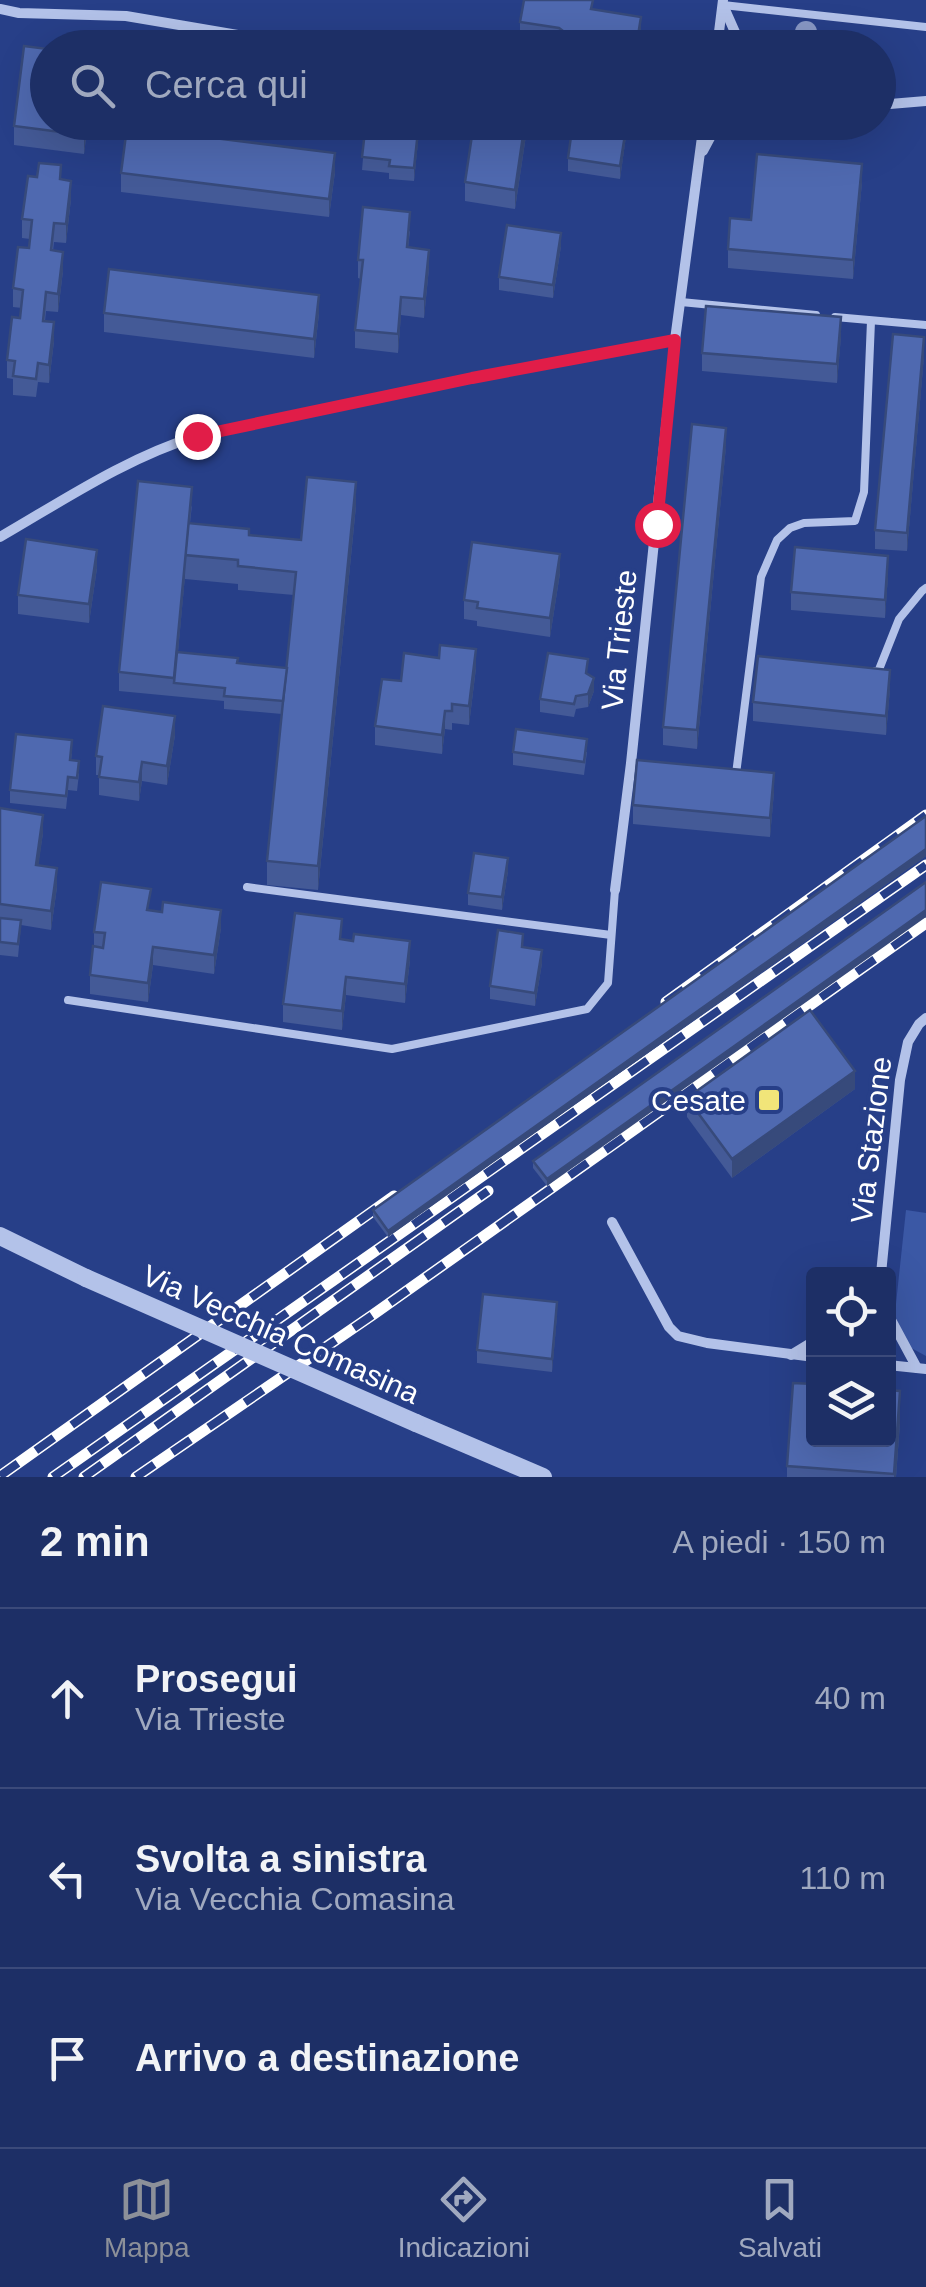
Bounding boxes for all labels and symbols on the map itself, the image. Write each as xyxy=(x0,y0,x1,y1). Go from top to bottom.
route end xyxy=(175,414,221,460)
route start xyxy=(635,502,681,548)
street label: Via Trieste xyxy=(595,568,643,712)
street label: Via Stazione xyxy=(844,1055,898,1225)
place label: Cesate xyxy=(651,1084,746,1117)
marker: Cesate xyxy=(756,1087,782,1113)
street label: Via Vecchia Comasina xyxy=(137,1258,425,1410)

